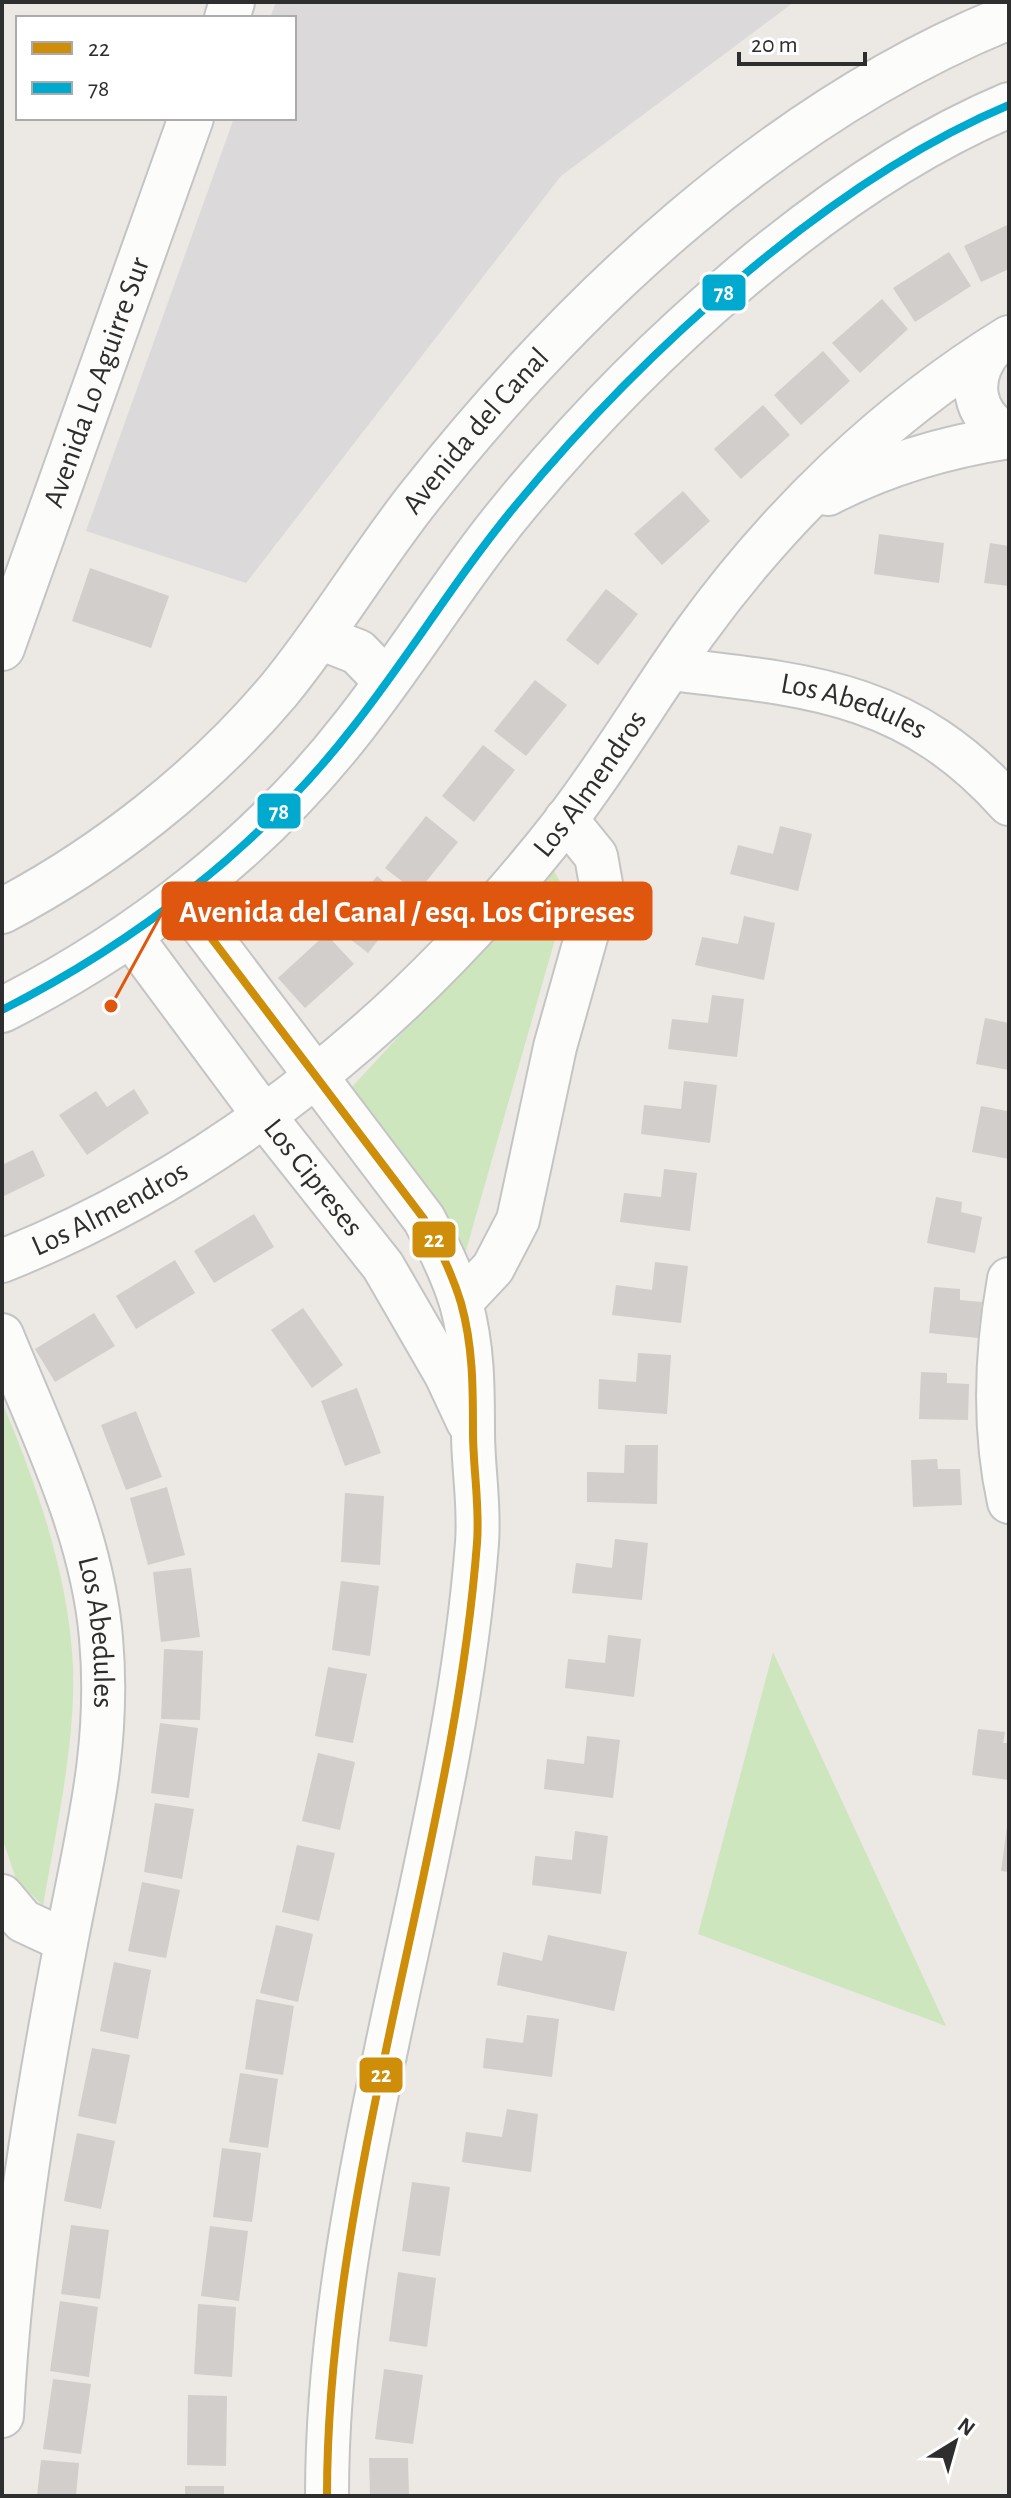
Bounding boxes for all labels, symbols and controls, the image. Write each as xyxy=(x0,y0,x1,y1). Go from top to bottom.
legend xyxy=(16,16,296,120)
scale bar xyxy=(739,16,865,66)
text: 20 m xyxy=(751,33,798,57)
text: 22 xyxy=(88,37,110,61)
text: 78 xyxy=(88,77,109,101)
street label: Avenida Lo Aguirre Sur xyxy=(38,253,155,511)
line badge: 78 xyxy=(701,273,747,312)
text: 78 xyxy=(714,282,734,304)
street label: Avenida del Canal xyxy=(397,342,555,520)
street label: Los Abedules xyxy=(778,668,932,745)
street label: Los Almendros xyxy=(528,705,652,863)
line badge: 78 xyxy=(256,792,302,830)
text: 78 xyxy=(269,801,289,823)
callout: Avenida del Canal / esq. Los Cipreses xyxy=(163,883,651,939)
text: Avenida del Canal / esq. Los Cipreses xyxy=(179,896,635,928)
street label: Los Cipreses xyxy=(258,1113,368,1242)
street label: Los Almendros xyxy=(27,1155,193,1262)
line badge: 22 xyxy=(411,1220,457,1259)
text: 22 xyxy=(424,1229,444,1251)
street label: Los Abedules xyxy=(72,1553,118,1709)
line badge: 22 xyxy=(358,2056,404,2094)
text: 22 xyxy=(371,2064,391,2086)
north arrow xyxy=(915,2402,995,2482)
text: N xyxy=(954,2413,979,2440)

